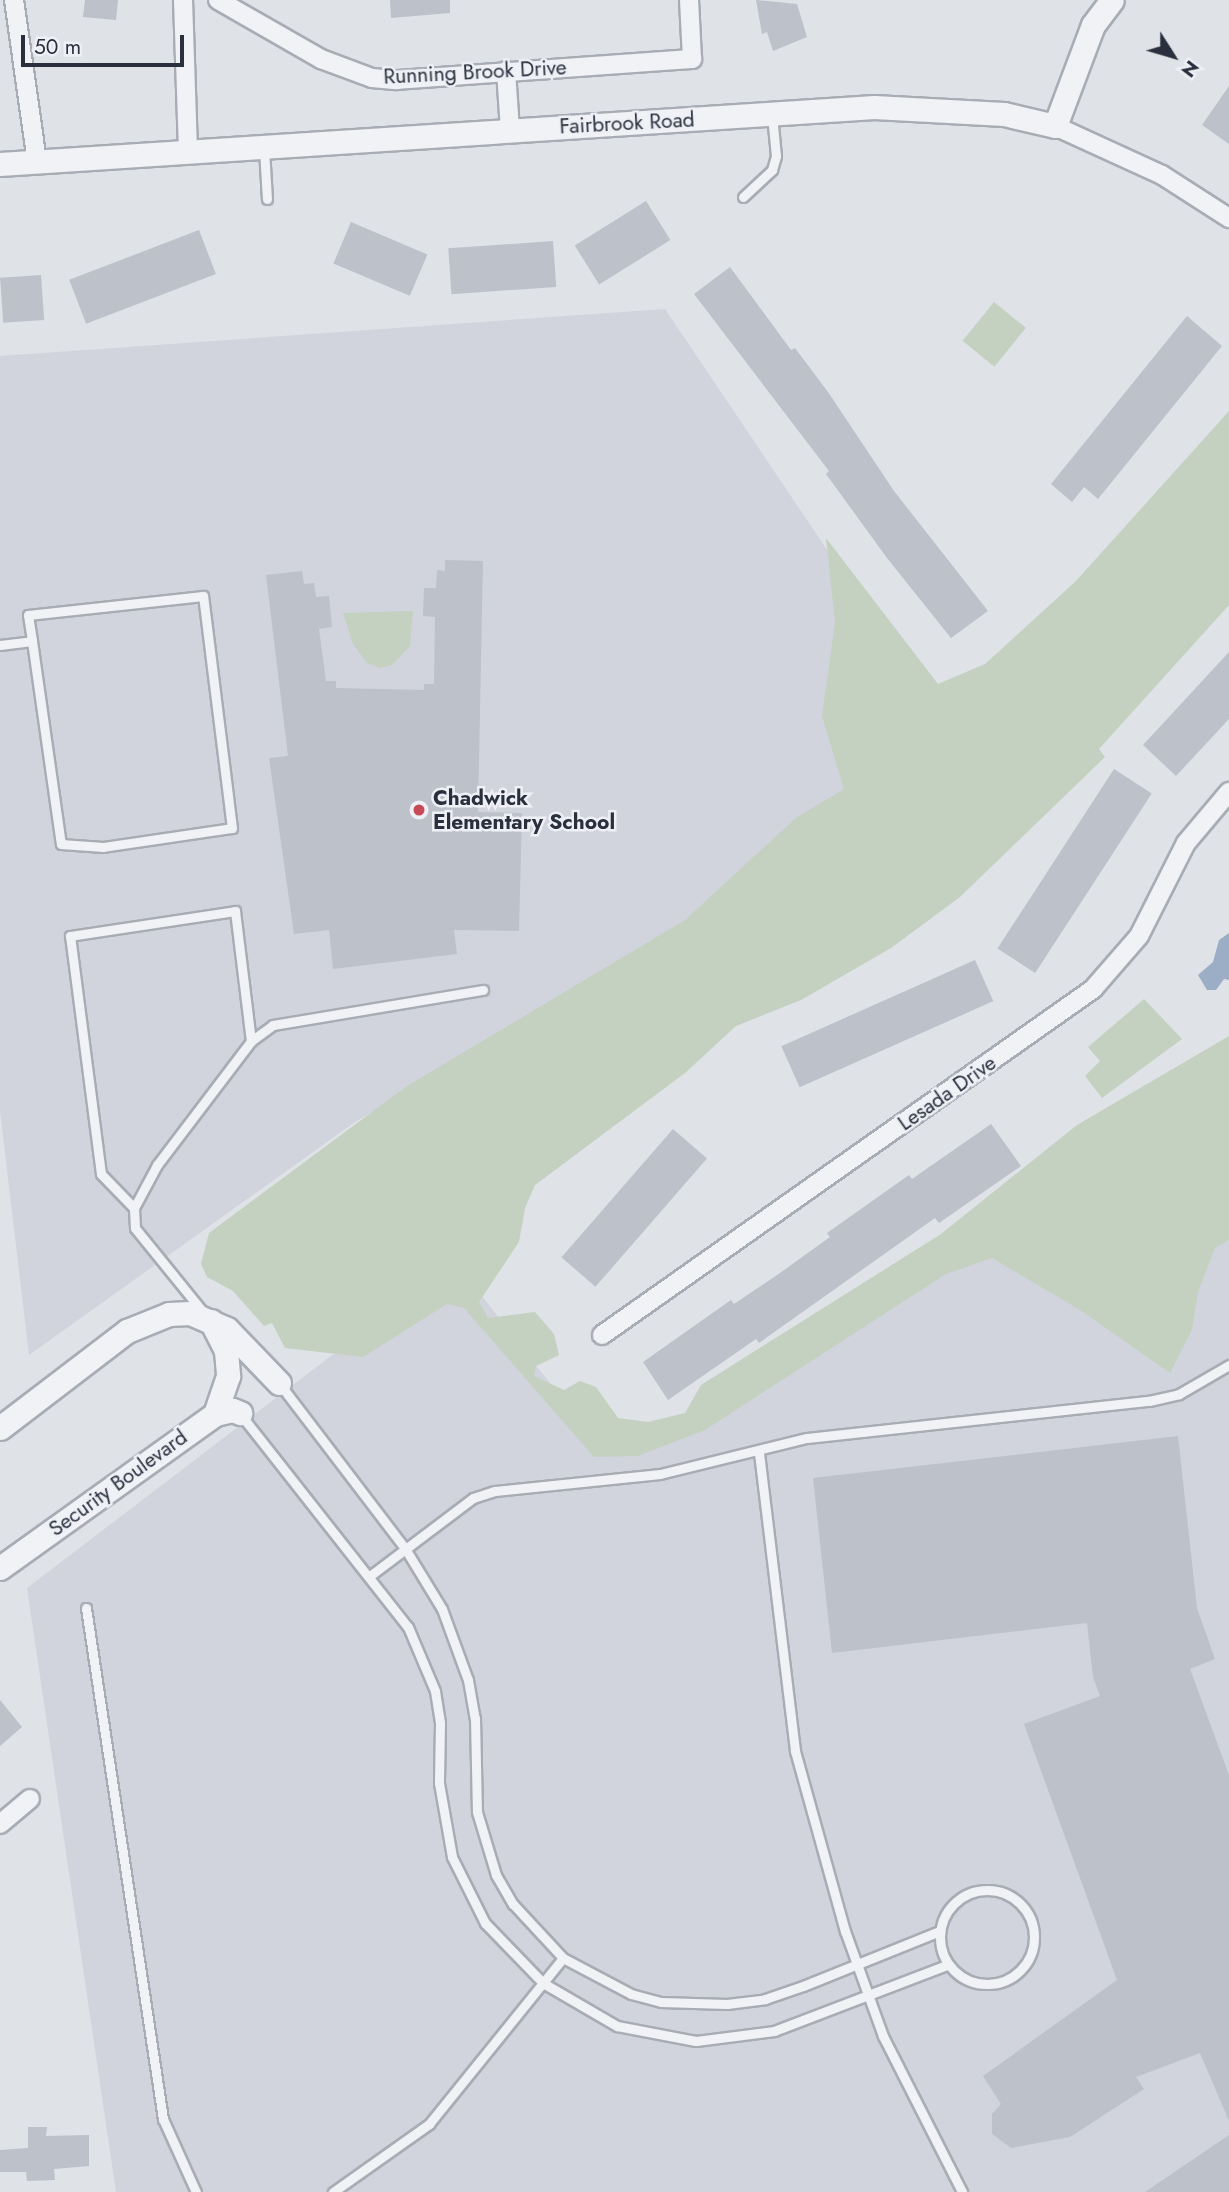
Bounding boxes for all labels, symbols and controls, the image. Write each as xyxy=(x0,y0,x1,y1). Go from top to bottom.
scale bar xyxy=(24,21,187,65)
north arrow xyxy=(1138,21,1208,91)
text: 50 m xyxy=(34,32,81,62)
street label: Running Brook Drive xyxy=(383,55,567,89)
text: N xyxy=(1175,55,1205,83)
street label: Fairbrook Road xyxy=(559,107,695,139)
place label: Chadwick Elementary School xyxy=(433,785,615,835)
marker: Chadwick Elementary School xyxy=(411,802,427,818)
street label: Lesada Drive xyxy=(893,1050,1001,1136)
street label: Security Boulevard xyxy=(44,1424,192,1542)

